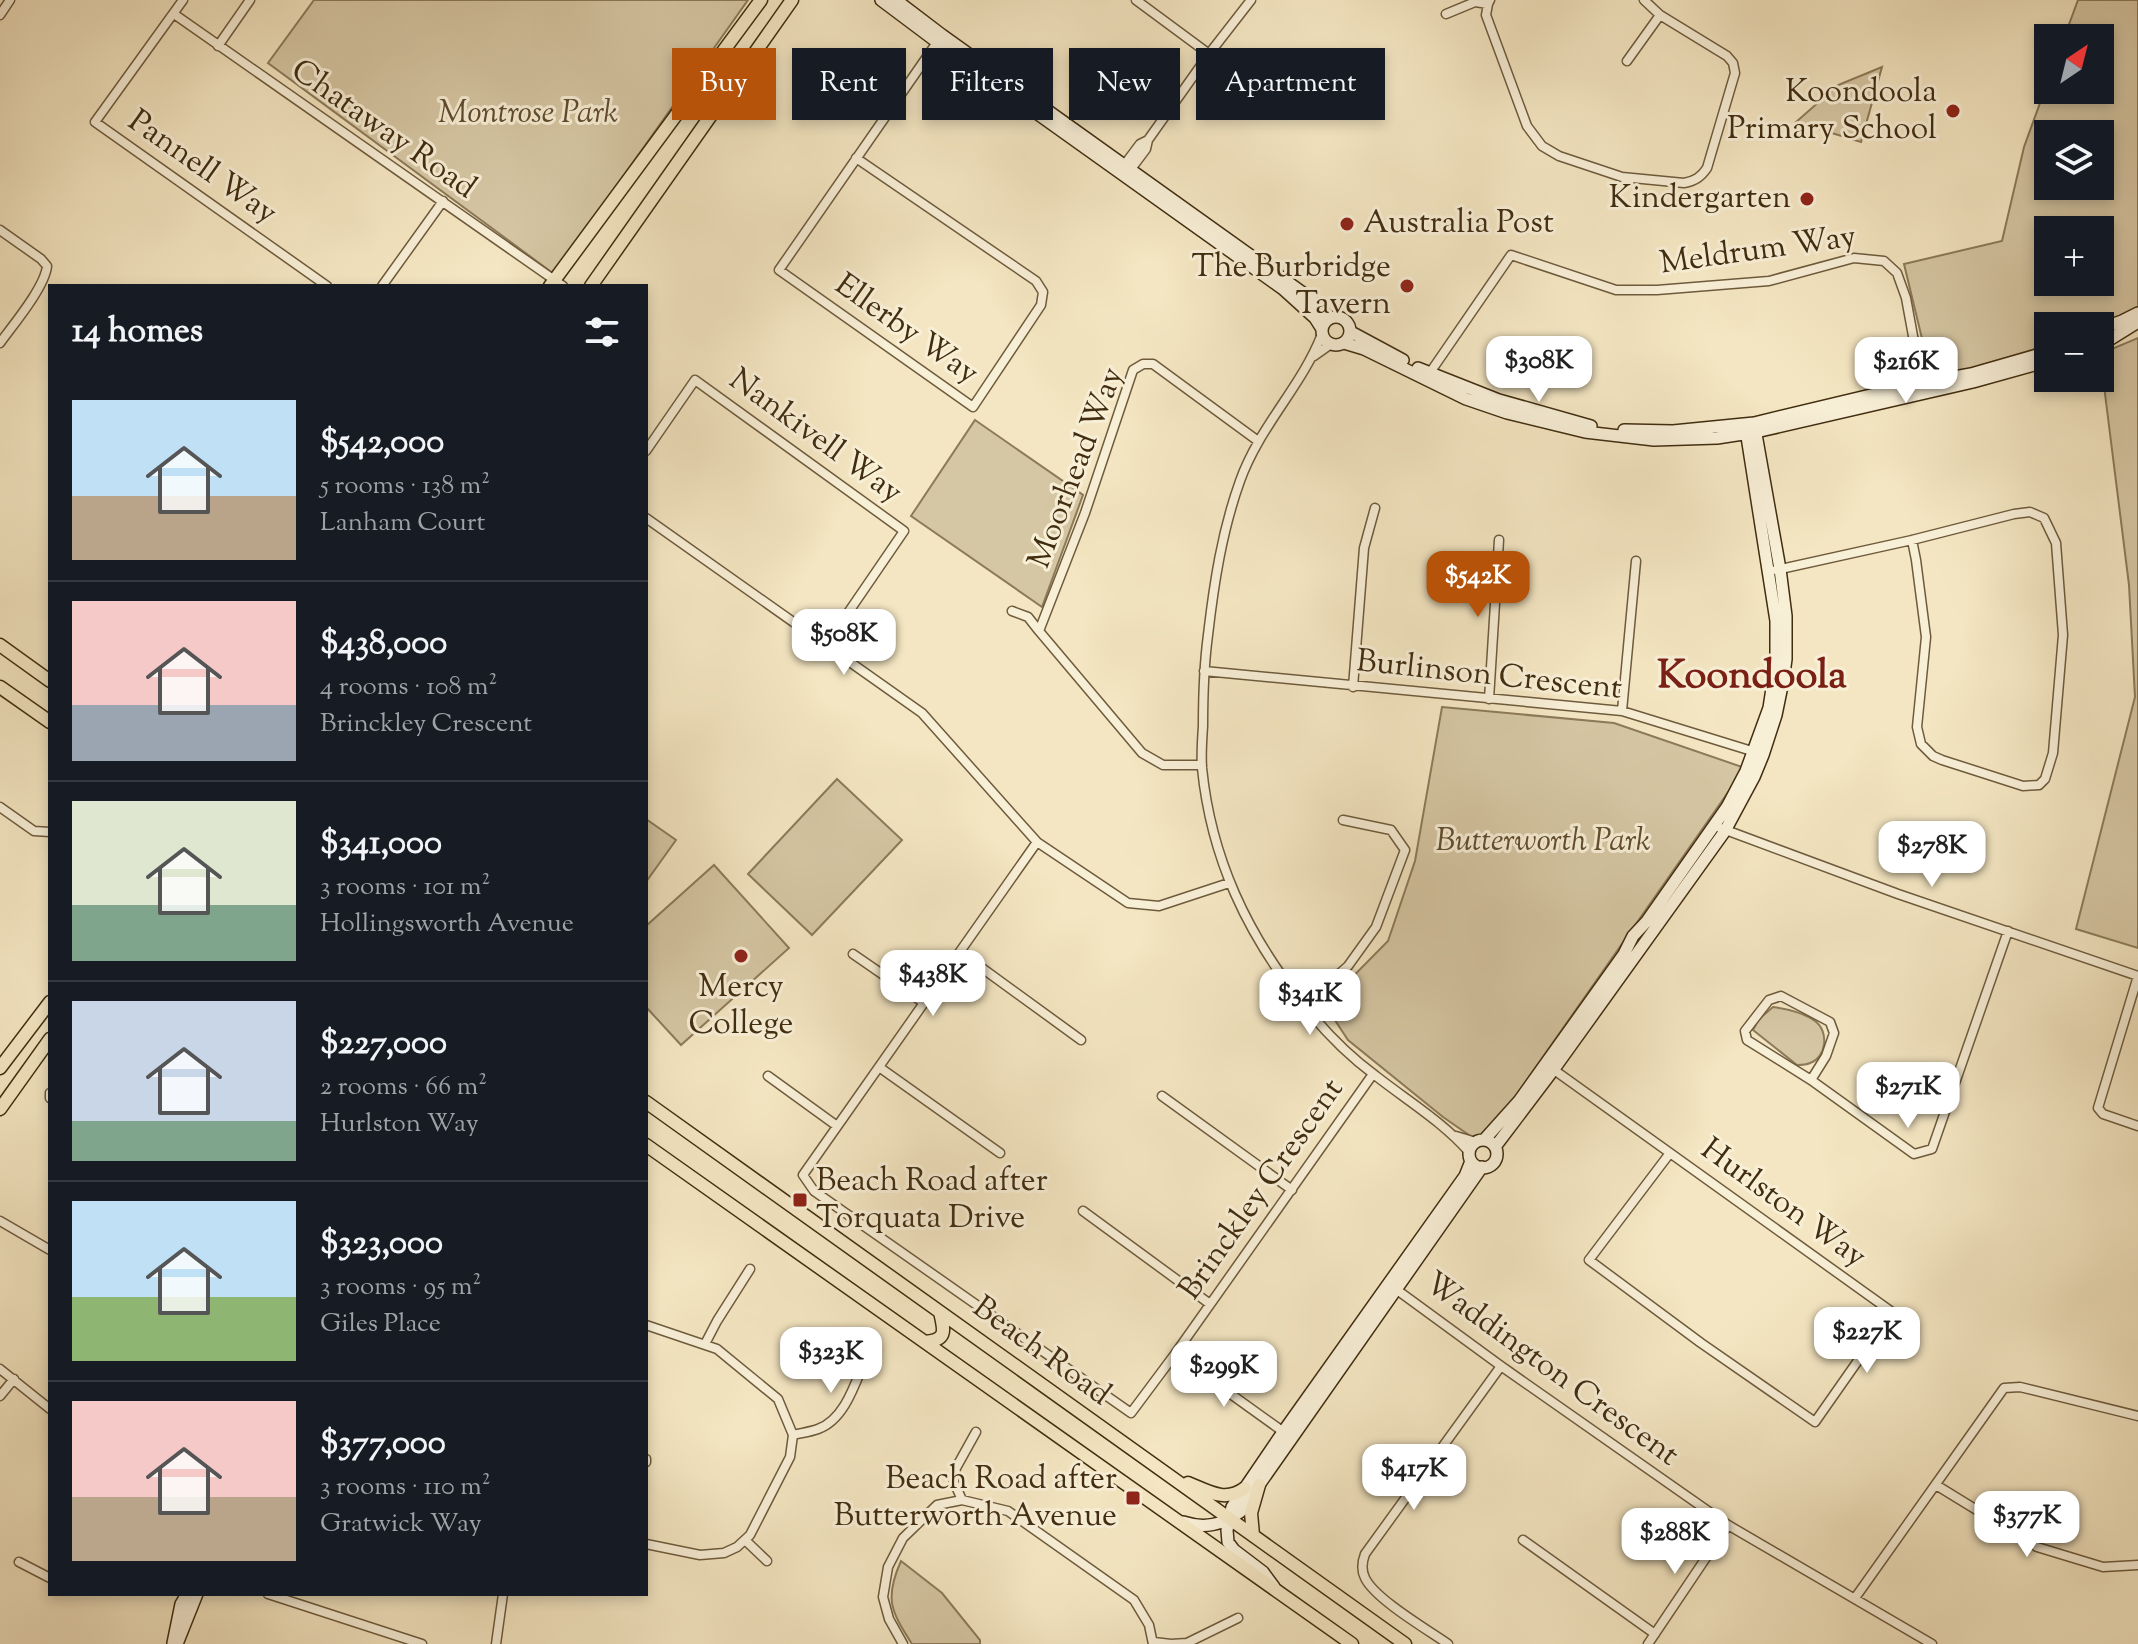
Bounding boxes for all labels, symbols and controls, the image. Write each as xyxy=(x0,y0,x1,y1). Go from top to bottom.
north arrow xyxy=(2034,24,2114,104)
map controls xyxy=(2034,24,2114,392)
chip: Buy xyxy=(672,48,776,120)
chip: Rent xyxy=(792,48,906,120)
chip: Filters xyxy=(922,48,1053,120)
chip: New xyxy=(1069,48,1180,120)
chip: Apartment xyxy=(1196,48,1385,120)
street label: Chataway Road xyxy=(281,49,485,211)
place label: Koondoola Primary School xyxy=(1727,70,1937,153)
park label: Montrose Park xyxy=(438,91,618,137)
street label: Pannell Way xyxy=(118,99,286,237)
marker: Koondoola Primary School xyxy=(1944,102,1962,120)
button: layers xyxy=(2034,120,2114,200)
place label: Kindergarten xyxy=(1609,176,1791,222)
marker: Kindergarten xyxy=(1798,190,1816,208)
place label: Australia Post xyxy=(1363,201,1554,247)
street label: Meldrum Way xyxy=(1657,214,1859,288)
marker: Australia Post xyxy=(1338,215,1356,233)
button: + xyxy=(2034,216,2114,296)
place label: The Burbridge Tavern xyxy=(1191,245,1391,328)
street label: Ellerby Way xyxy=(825,263,988,397)
marker: The Burbridge Tavern xyxy=(1398,277,1416,295)
text: 14 homes xyxy=(72,308,203,357)
icon: filters xyxy=(580,310,624,354)
button: − xyxy=(2034,312,2114,392)
pin: $308K xyxy=(1483,336,1595,404)
pin: $216K xyxy=(1850,337,1962,405)
text: $308K xyxy=(1504,343,1574,380)
text: $216K xyxy=(1873,344,1939,381)
street label: Nankivell Way xyxy=(719,358,911,516)
street label: Moorhead Way xyxy=(1017,361,1137,575)
text: $542,000 xyxy=(320,419,444,468)
icon: home xyxy=(136,432,232,528)
text: 5 rooms · 138 m² xyxy=(320,468,490,505)
text: Lanham Court xyxy=(320,505,485,542)
pin: $542K xyxy=(1422,551,1534,619)
text: $542K xyxy=(1445,558,1511,595)
pin: $508K xyxy=(788,609,900,677)
text: $508K xyxy=(810,616,878,653)
text: $438,000 xyxy=(320,620,447,669)
icon: home xyxy=(136,633,232,729)
street label: Burlinson Crescent xyxy=(1354,639,1624,713)
district label: Koondoola xyxy=(1657,649,1847,706)
text: 4 rooms · 108 m² xyxy=(320,669,497,706)
text: Brinckley Crescent xyxy=(320,706,532,743)
park label: Butterworth Park xyxy=(1436,819,1650,865)
text: $341,000 xyxy=(320,820,442,869)
pin: $278K xyxy=(1876,821,1988,889)
text: $278K xyxy=(1897,828,1967,865)
icon: home xyxy=(136,833,232,929)
text: 3 rooms · 101 m² xyxy=(320,869,490,906)
text: Hollingsworth Avenue xyxy=(320,906,574,943)
marker: Mercy College xyxy=(732,947,750,965)
pin: $438K xyxy=(877,950,989,1018)
text: $438K xyxy=(898,957,968,994)
place label: Mercy College xyxy=(688,965,794,1048)
pin: $341K xyxy=(1254,969,1366,1037)
text: $341K xyxy=(1277,976,1343,1013)
text: $227,000 xyxy=(320,1020,447,1069)
icon: home xyxy=(136,1033,232,1129)
pin: $271K xyxy=(1852,1062,1964,1130)
text: 2 rooms · 66 m² xyxy=(320,1069,487,1106)
text: $271K xyxy=(1875,1069,1941,1106)
street label: Brinckley Crescent xyxy=(1168,1070,1356,1310)
text: Hurlston Way xyxy=(320,1106,479,1143)
street label: Hurlston Way xyxy=(1691,1128,1876,1280)
place label: Beach Road after Torquata Drive xyxy=(816,1159,1048,1242)
marker: Beach Road after Torquata Drive xyxy=(791,1191,809,1209)
text: $323,000 xyxy=(320,1220,443,1269)
icon: home xyxy=(136,1233,232,1329)
street label: Waddington Crescent xyxy=(1414,1262,1688,1478)
text: 3 rooms · 95 m² xyxy=(320,1269,481,1306)
street label: Beach Road xyxy=(962,1286,1120,1418)
text: Giles Place xyxy=(320,1306,441,1343)
pin: $227K xyxy=(1811,1307,1923,1375)
text: $227K xyxy=(1832,1314,1902,1351)
pin: $323K xyxy=(775,1327,887,1395)
text: $323K xyxy=(798,1334,864,1371)
pin: $299K xyxy=(1168,1341,1280,1409)
text: $299K xyxy=(1189,1348,1259,1385)
text: $377,000 xyxy=(320,1420,446,1469)
icon: home xyxy=(136,1433,232,1529)
pin: $417K xyxy=(1358,1444,1470,1512)
text: $417K xyxy=(1380,1451,1448,1488)
place label: Beach Road after Butterworth Avenue xyxy=(834,1457,1117,1540)
text: 3 rooms · 110 m² xyxy=(320,1469,491,1506)
marker: Beach Road after Butterworth Avenue xyxy=(1124,1489,1142,1507)
pin: $377K xyxy=(1971,1491,2083,1559)
text: $377K xyxy=(1992,1498,2062,1535)
text: Gratwick Way xyxy=(320,1506,482,1543)
pin: $288K xyxy=(1619,1508,1731,1576)
text: $288K xyxy=(1640,1515,1710,1552)

